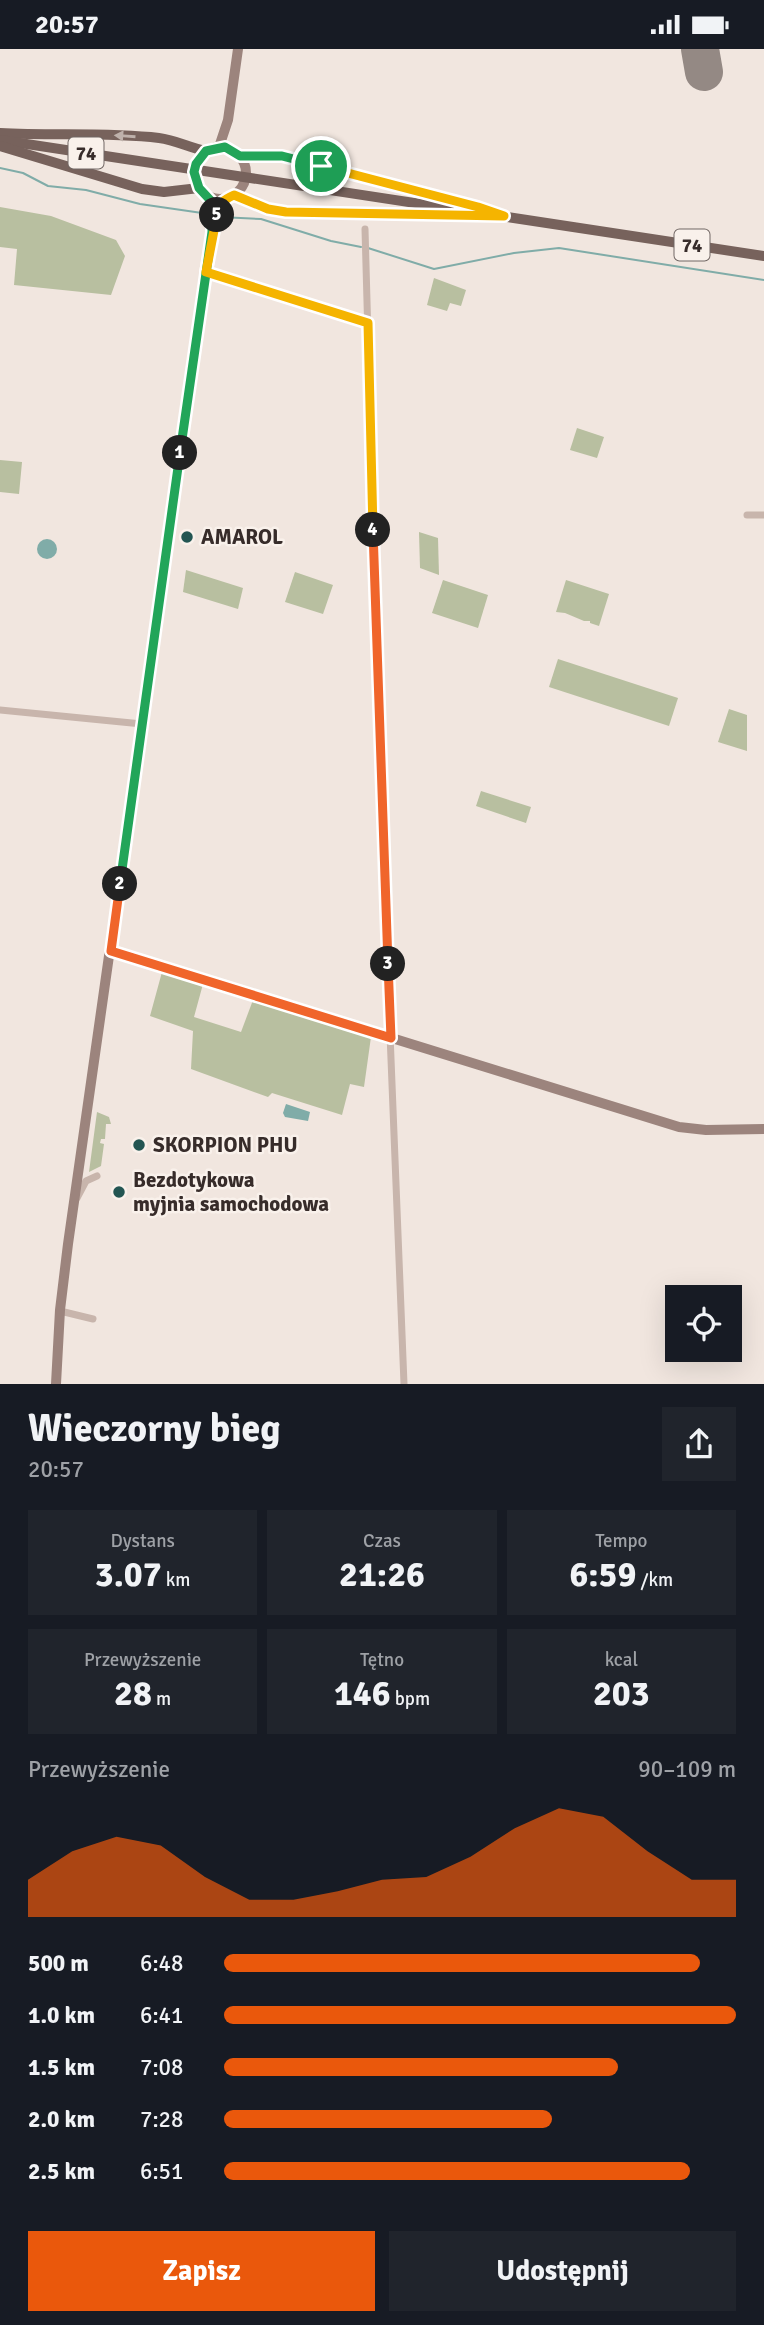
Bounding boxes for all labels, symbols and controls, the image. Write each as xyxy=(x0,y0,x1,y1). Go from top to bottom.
text: 20:57 xyxy=(35,9,99,41)
one-way arrow xyxy=(114,130,136,141)
pin xyxy=(291,136,351,196)
road number: 74 xyxy=(68,137,104,169)
icon: arrive xyxy=(302,147,340,185)
pin: 5 xyxy=(200,197,234,233)
text: 5 xyxy=(211,202,222,226)
road number: 74 xyxy=(674,229,710,261)
pin: 1 xyxy=(162,435,198,471)
text: 1 xyxy=(174,440,185,464)
pin: 4 xyxy=(356,512,390,547)
text: 4 xyxy=(367,517,378,541)
place label: AMAROL xyxy=(201,524,283,550)
marker: AMAROL xyxy=(179,529,195,545)
pin: 2 xyxy=(102,867,138,901)
text: 2 xyxy=(114,871,125,895)
pin: 3 xyxy=(370,947,406,981)
text: 3 xyxy=(382,951,393,975)
place label: SKORPION PHU xyxy=(153,1132,298,1158)
marker: SKORPION PHU xyxy=(131,1137,147,1153)
place label: Bezdotykowa myjnia samochodowa xyxy=(133,1167,329,1217)
marker: Bezdotykowa myjnia samochodowa xyxy=(111,1184,127,1200)
map controls xyxy=(665,1285,742,1362)
button: locate xyxy=(665,1285,742,1362)
text: Wieczorny bieg xyxy=(28,1405,281,1452)
button: share xyxy=(662,1407,736,1481)
text: 20:57 xyxy=(28,1455,84,1484)
text: Dystans xyxy=(110,1529,175,1553)
text: Czas xyxy=(363,1529,401,1553)
text: Tempo xyxy=(595,1529,648,1553)
text: 3.07 xyxy=(95,1553,162,1596)
text: 21:26 xyxy=(339,1553,425,1596)
text: 6:59 xyxy=(569,1553,636,1596)
text: km xyxy=(162,1568,190,1592)
text: /km xyxy=(636,1568,673,1592)
text: Przewyższenie xyxy=(84,1648,201,1672)
text: Tętno xyxy=(360,1648,404,1672)
text: kcal xyxy=(605,1648,638,1672)
text: 28 xyxy=(114,1672,152,1715)
text: 146 xyxy=(334,1672,391,1715)
text: 203 xyxy=(593,1672,650,1715)
text: m xyxy=(152,1687,171,1711)
text: bpm xyxy=(391,1687,430,1711)
text: Przewyższenie xyxy=(28,1755,170,1784)
text: 90–109 m xyxy=(638,1755,736,1784)
text: 500 m xyxy=(28,1949,89,1978)
text: 6:48 xyxy=(140,1949,183,1978)
text: 1.0 km xyxy=(28,2001,95,2030)
text: 6:41 xyxy=(140,2001,183,2030)
text: 1.5 km xyxy=(28,2053,95,2082)
text: 7:08 xyxy=(140,2053,183,2082)
text: 2.0 km xyxy=(28,2105,95,2134)
text: 7:28 xyxy=(140,2105,183,2134)
text: 2.5 km xyxy=(28,2157,95,2186)
text: 6:51 xyxy=(140,2157,183,2186)
button: Zapisz xyxy=(28,2231,375,2311)
button: Udostępnij xyxy=(389,2231,736,2311)

